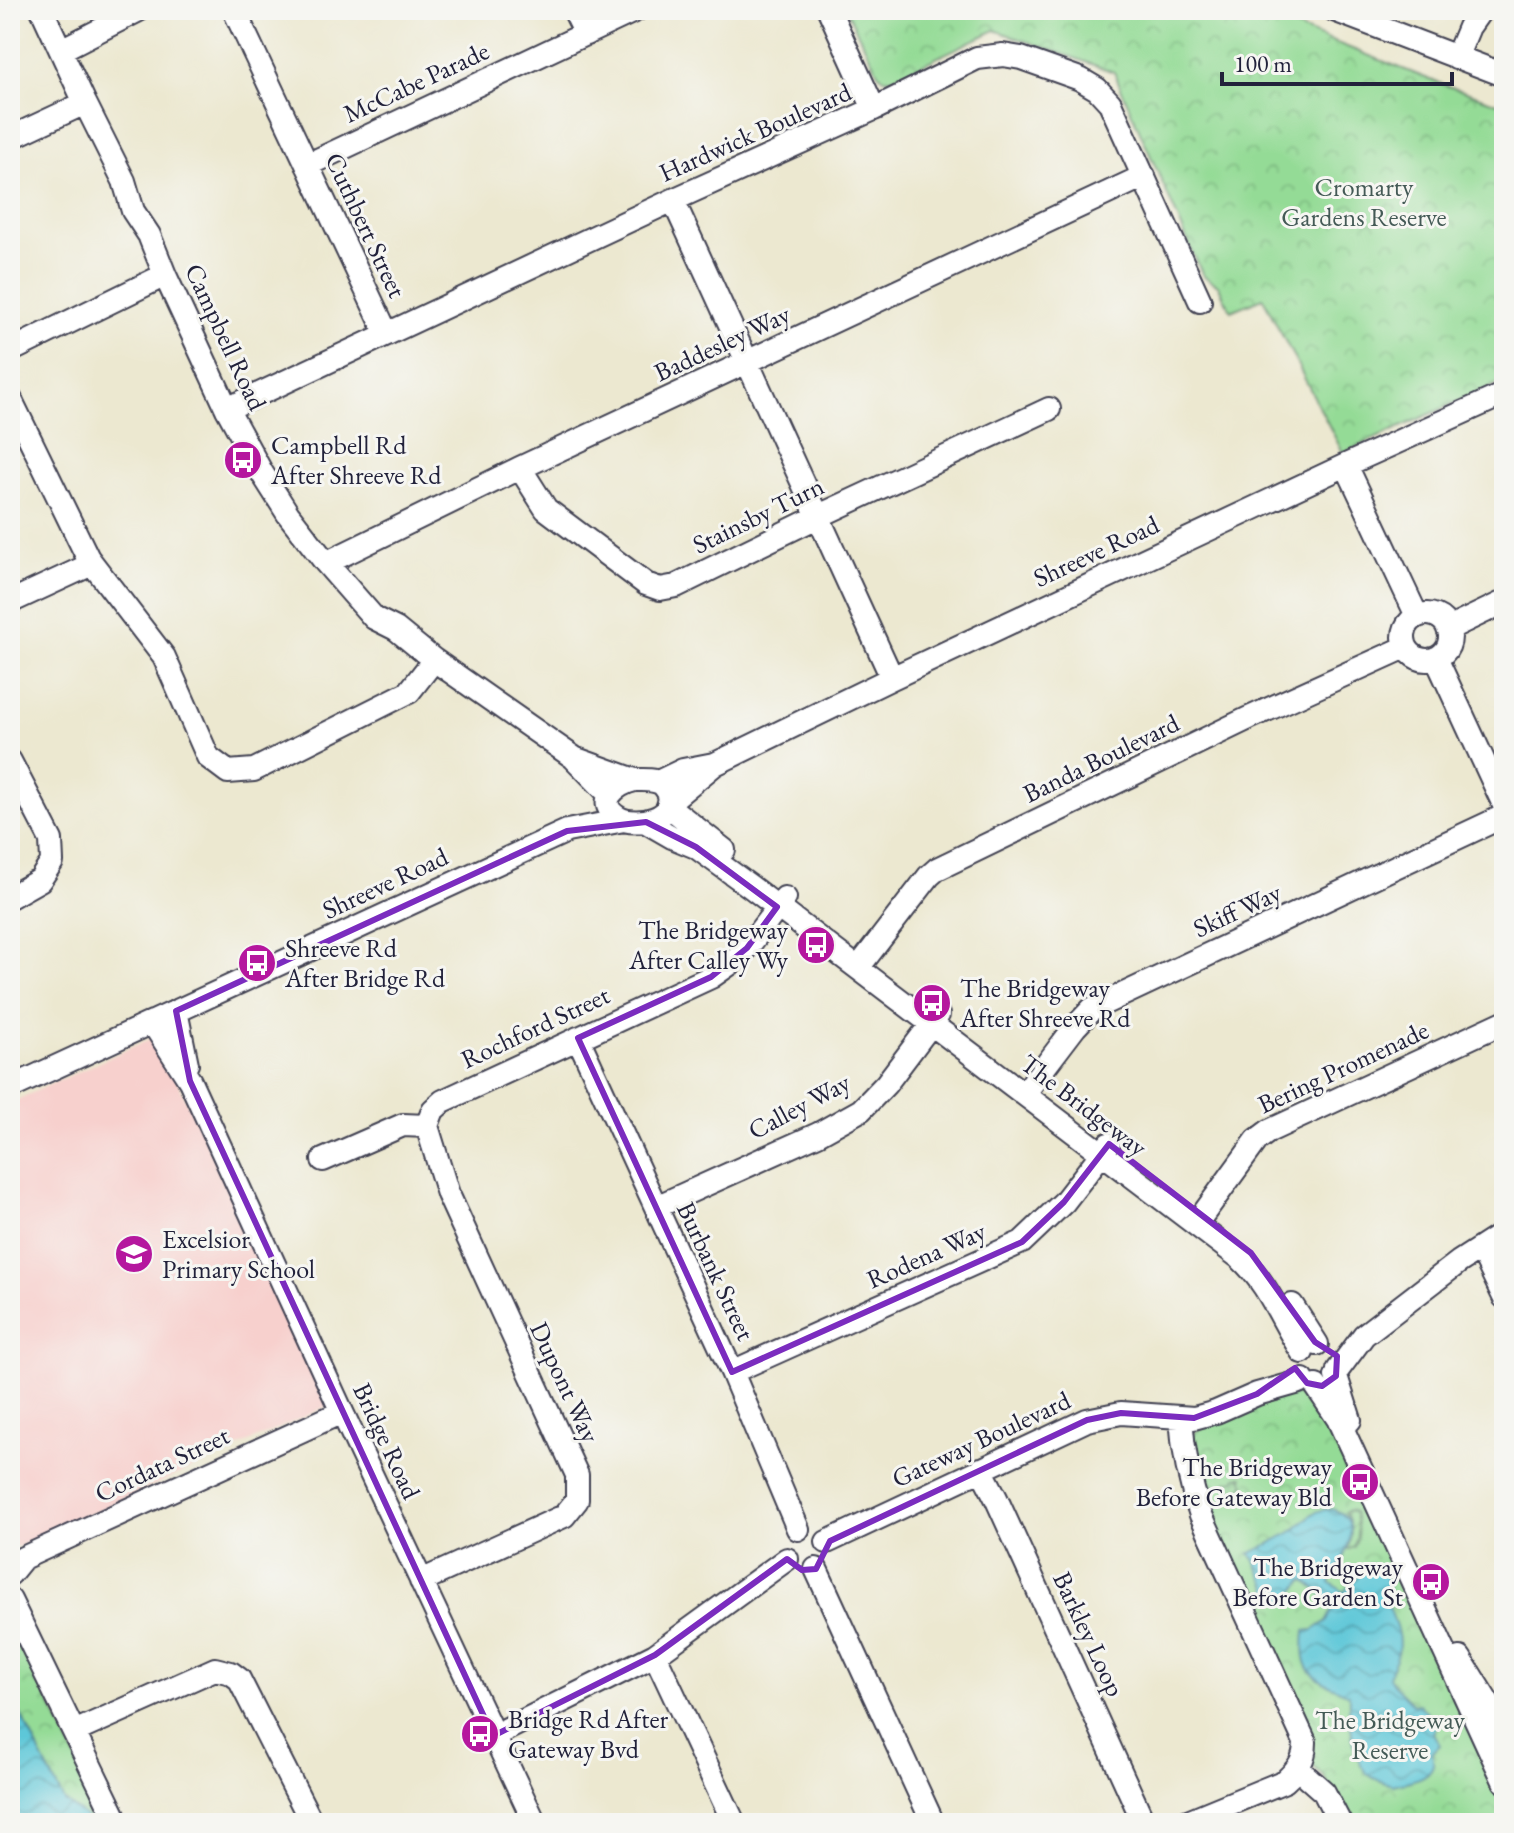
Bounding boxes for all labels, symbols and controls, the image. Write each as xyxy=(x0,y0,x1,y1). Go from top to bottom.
street label: McCabe Parade xyxy=(338,33,494,131)
scale bar xyxy=(1222,36,1452,86)
text: 100 m xyxy=(1234,48,1292,79)
street label: Hardwick Boulevard xyxy=(654,74,857,190)
street label: Cuthbert Street xyxy=(318,147,414,303)
park label: Cromarty Gardens Reserve xyxy=(1281,170,1447,234)
street label: Campbell Road xyxy=(177,258,275,417)
street label: Baddesley Way xyxy=(649,296,796,389)
place label: Campbell Rd After Shreeve Rd xyxy=(270,428,442,492)
bus stop icon: Campbell Rd After Shreeve Rd xyxy=(222,439,264,481)
street label: Stainsby Turn xyxy=(687,468,829,561)
street label: Shreeve Road xyxy=(1028,507,1165,595)
street label: Banda Boulevard xyxy=(1017,705,1185,810)
street label: Shreeve Road xyxy=(317,839,454,927)
street label: Skiff Way xyxy=(1187,875,1287,945)
place label: The Bridgeway After Calley Wy xyxy=(628,913,789,977)
bus stop icon: The Bridgeway After Calley Wy xyxy=(795,924,837,966)
place label: Shreeve Rd After Bridge Rd xyxy=(284,931,446,995)
bus stop icon: Shreeve Rd After Bridge Rd xyxy=(236,942,278,984)
place label: The Bridgeway After Shreeve Rd xyxy=(959,971,1131,1035)
street label: Rochford Street xyxy=(455,978,615,1076)
bus stop icon: The Bridgeway After Shreeve Rd xyxy=(911,982,953,1024)
street label: Bering Promenade xyxy=(1252,1013,1434,1121)
street label: The Bridgeway xyxy=(1014,1046,1155,1164)
street label: Calley Way xyxy=(742,1065,856,1147)
street label: Burbank Street xyxy=(669,1196,763,1346)
street label: Rodena Way xyxy=(861,1213,991,1296)
place label: Excelsior Primary School xyxy=(162,1222,315,1286)
school or university icon: Excelsior Primary School xyxy=(113,1233,155,1275)
street label: Dupont Way xyxy=(522,1316,608,1448)
street label: Bridge Road xyxy=(345,1377,429,1505)
street label: Gateway Boulevard xyxy=(886,1382,1076,1495)
street label: Cordata Street xyxy=(89,1418,235,1510)
place label: The Bridgeway Before Gateway Bld xyxy=(1136,1450,1333,1514)
bus stop icon: The Bridgeway Before Gateway Bld xyxy=(1339,1461,1381,1503)
place label: The Bridgeway Before Garden St xyxy=(1233,1550,1404,1614)
bus stop icon: The Bridgeway Before Garden St xyxy=(1410,1561,1452,1603)
street label: Barkley Loop xyxy=(1045,1566,1133,1702)
place label: Bridge Rd After Gateway Bvd xyxy=(508,1702,669,1766)
park label: The Bridgeway Reserve xyxy=(1315,1703,1466,1767)
bus stop icon: Bridge Rd After Gateway Bvd xyxy=(459,1713,501,1755)

